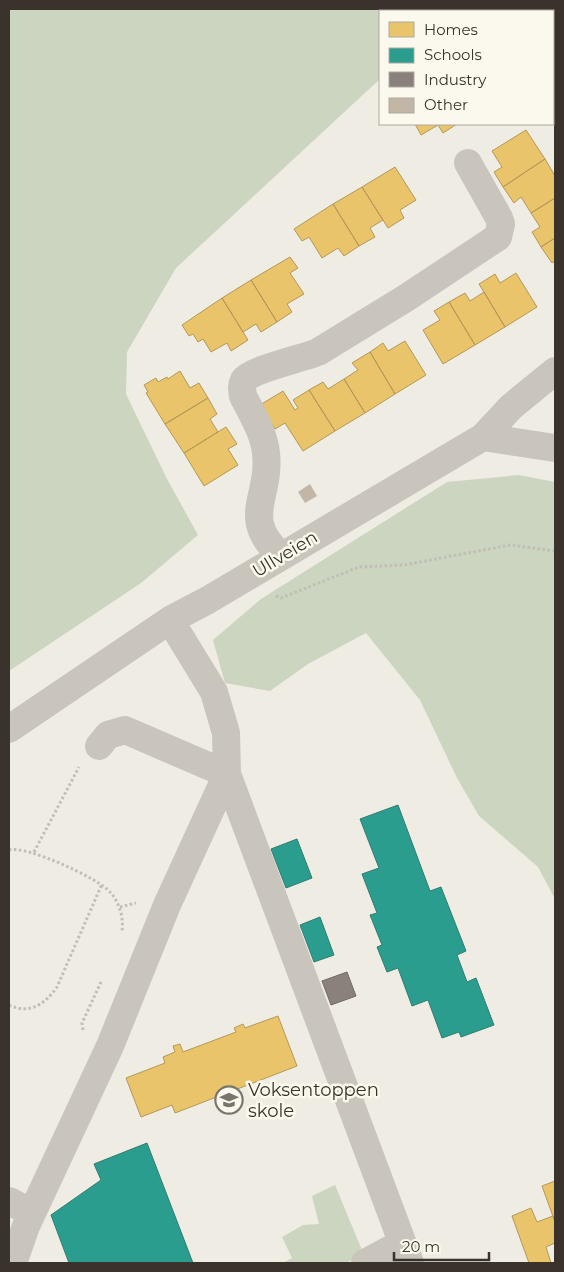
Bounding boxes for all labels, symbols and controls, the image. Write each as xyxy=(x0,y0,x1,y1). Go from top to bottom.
legend xyxy=(379,10,554,125)
text: Homes xyxy=(424,20,478,39)
text: Schools xyxy=(424,45,482,64)
text: Industry xyxy=(424,70,487,89)
text: Other xyxy=(424,95,468,114)
street label: Ullveien xyxy=(248,526,322,582)
place label: Voksentoppen skole xyxy=(248,1079,379,1122)
school or university icon: Voksentoppen skole xyxy=(214,1085,244,1115)
scale bar xyxy=(394,1230,489,1262)
text: 20 m xyxy=(402,1237,440,1256)

